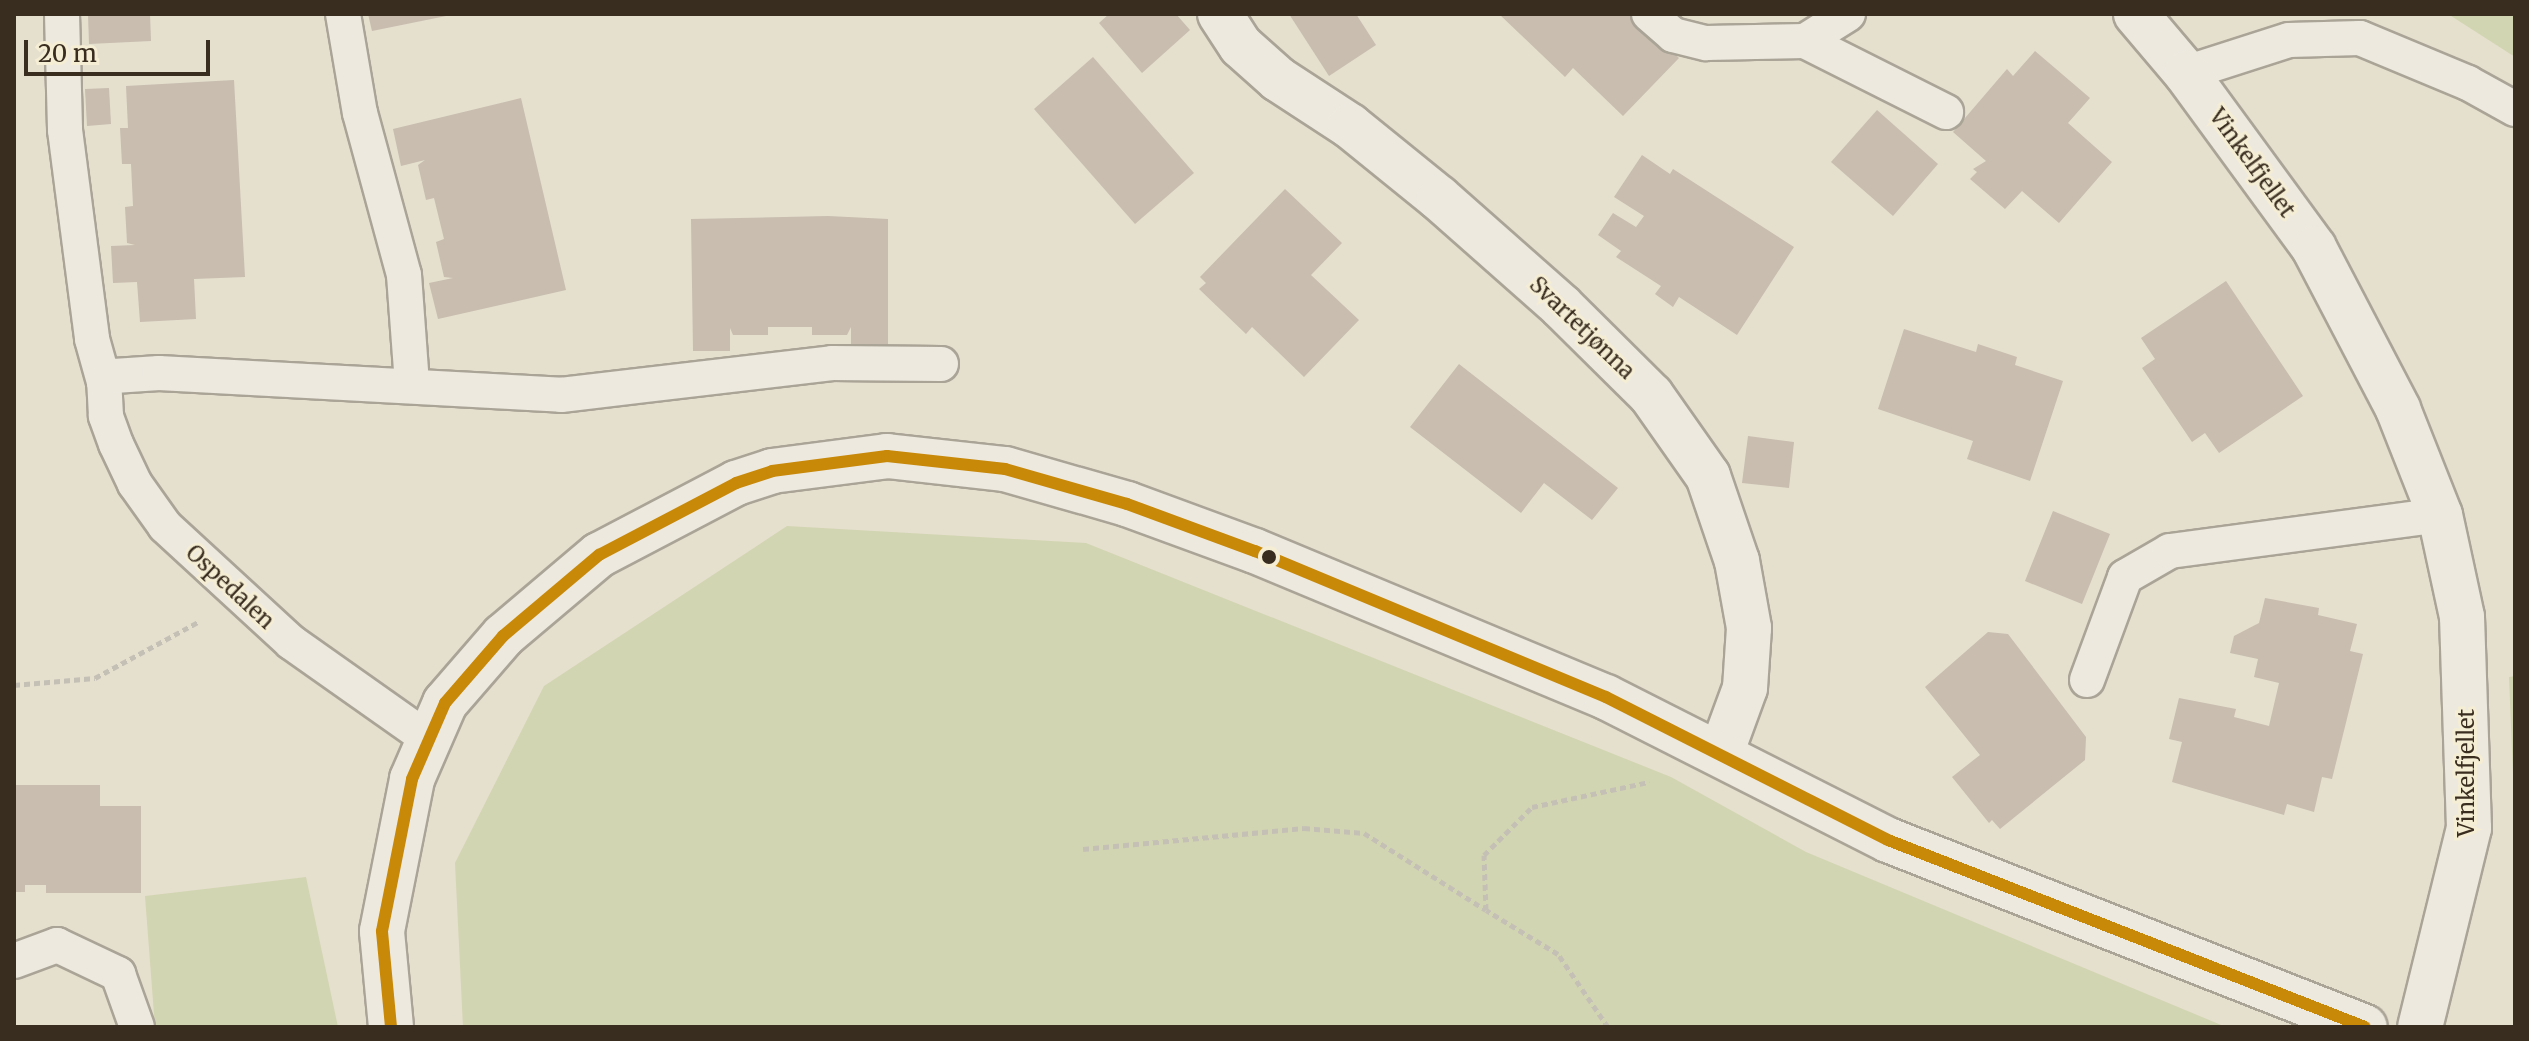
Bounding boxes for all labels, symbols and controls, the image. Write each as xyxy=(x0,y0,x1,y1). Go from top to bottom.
scale bar xyxy=(28,24,214,74)
text: 20 m xyxy=(38,38,97,69)
street label: Vinkelfjellet xyxy=(2204,103,2300,223)
street label: Svartetjønna xyxy=(1524,271,1640,385)
street label: Ospedalen xyxy=(180,540,280,634)
unlabelled marker xyxy=(1261,549,1277,565)
street label: Vinkelfjellet xyxy=(2454,709,2480,837)

